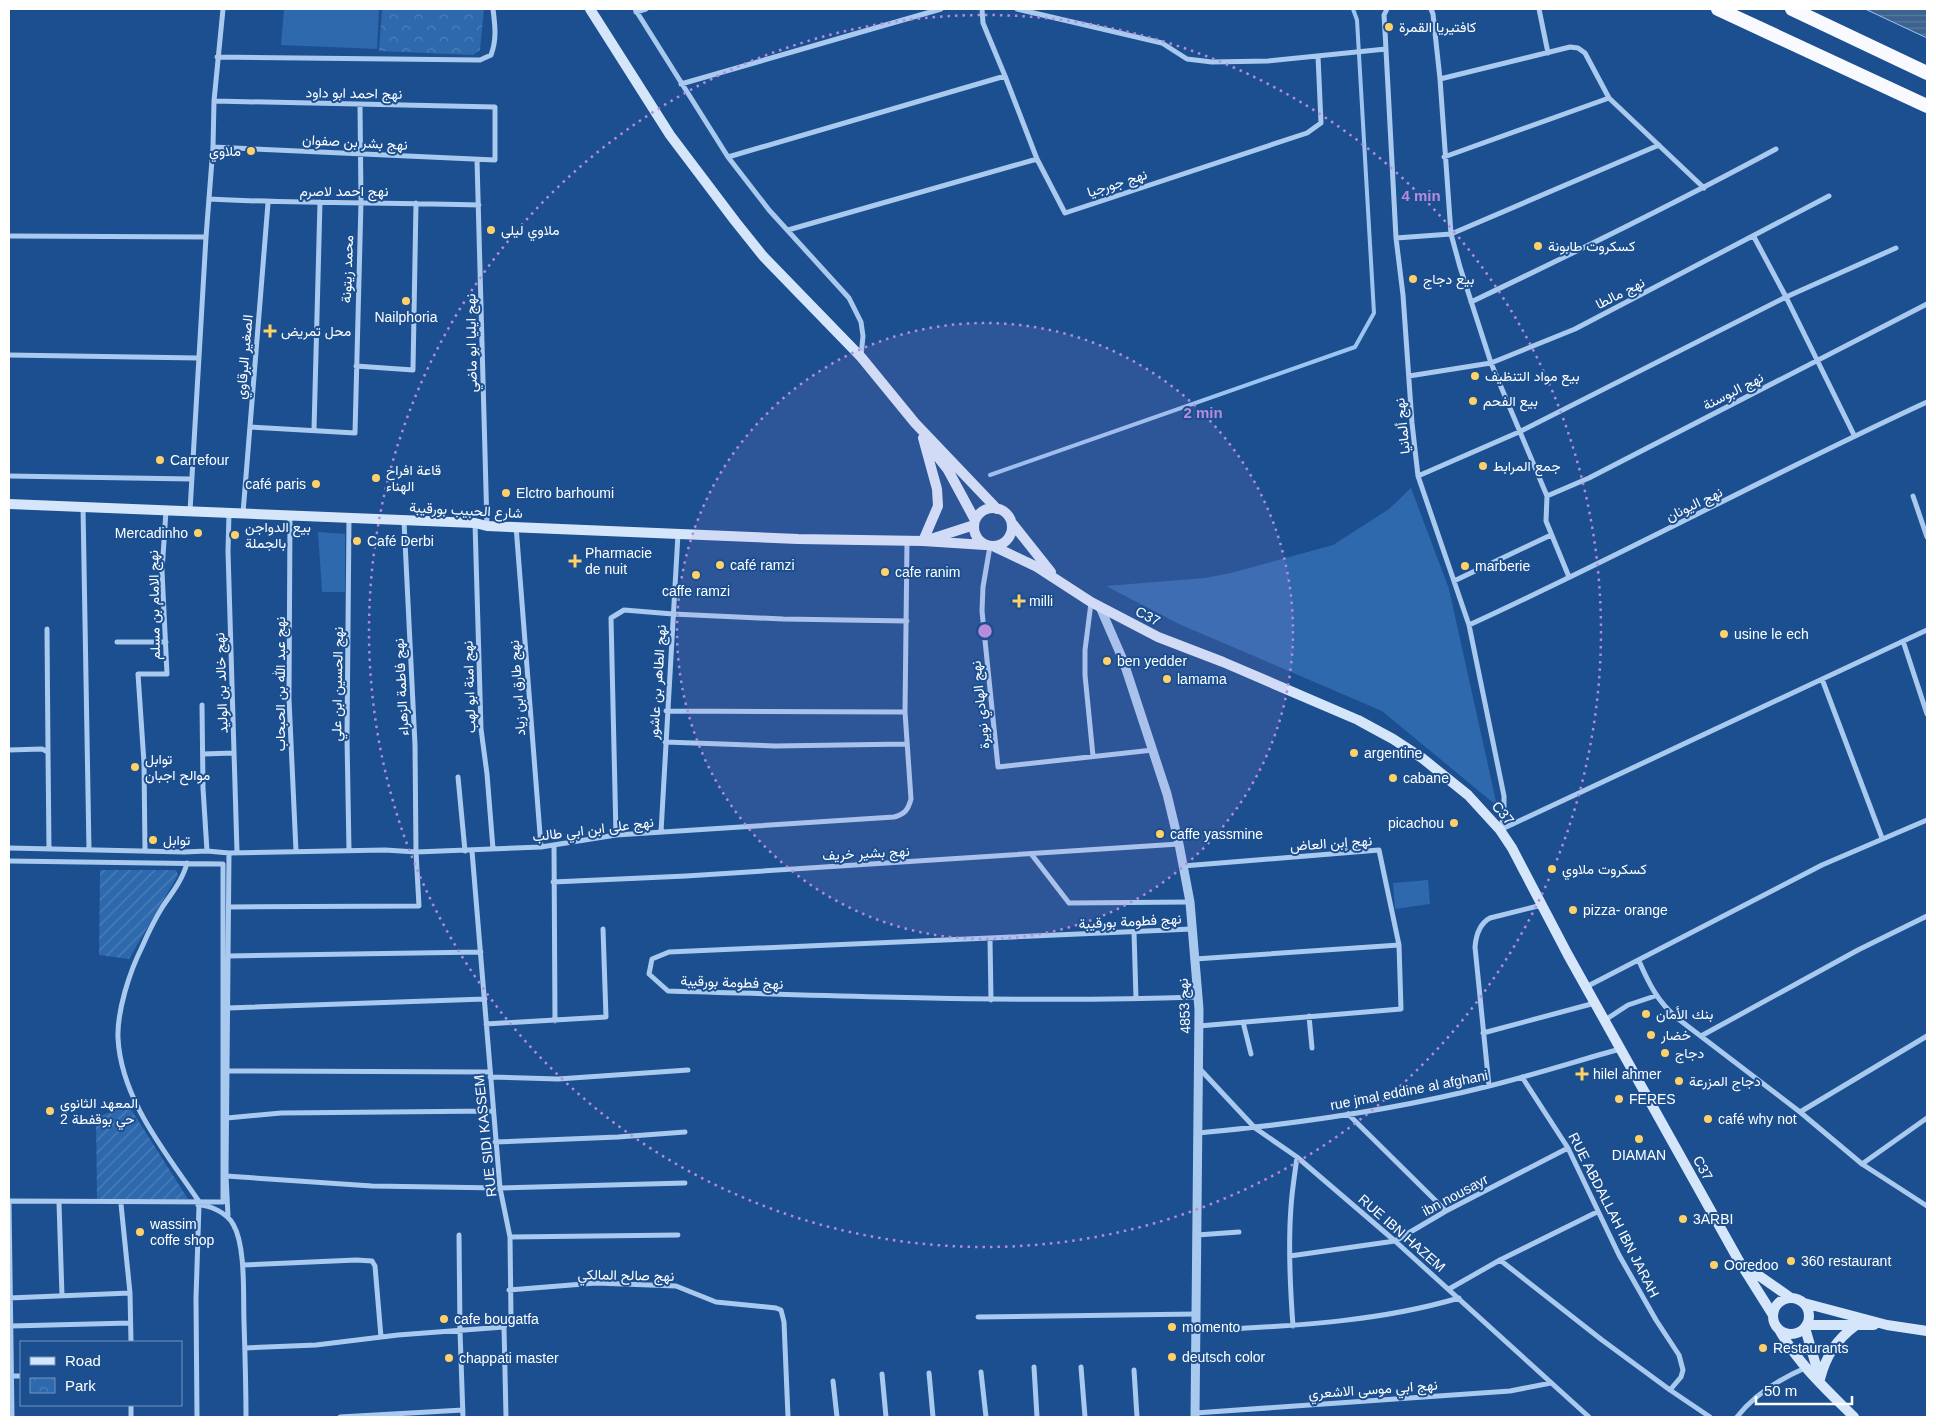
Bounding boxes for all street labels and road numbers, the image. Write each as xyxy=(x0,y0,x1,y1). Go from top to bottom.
street label: نهج احمد ابو داود xyxy=(305,84,403,105)
street label: نهج بشر بن صفوان xyxy=(302,131,408,156)
street label: نهج جورجيا xyxy=(1085,166,1150,203)
street label: نهج احمد لاصرم xyxy=(300,183,388,202)
street label: محمد زيتونة xyxy=(338,235,357,303)
street label: نهج مالطا xyxy=(1593,274,1649,315)
street label: نهج ايليا ابو ماضي xyxy=(462,293,484,392)
street label: الصغير البرقاوي xyxy=(232,314,260,400)
street label: نهج البوسنة xyxy=(1700,369,1767,416)
street label: نهج ألمانيا xyxy=(1391,397,1416,455)
street label: نهج اليونان xyxy=(1663,483,1726,527)
street label: شارع الحبيب بورقيبة xyxy=(409,499,523,524)
street label: نهج الامام بن مسلم xyxy=(145,550,166,660)
street label: C37 xyxy=(1133,603,1163,629)
street label: نهج عبد الله بن الحبحاب xyxy=(272,617,291,751)
street label: نهج الطاهر بن عاشور xyxy=(645,624,672,741)
street label: نهج الحسين ابن علي xyxy=(328,626,350,742)
street label: نهج خالد بن الوليد xyxy=(211,632,234,734)
street label: نهج فاطمة الزهراء xyxy=(390,638,415,736)
street label: نهج طارق ابن زياد xyxy=(506,639,531,737)
street label: نهج امنة ابو لهب xyxy=(459,640,482,734)
street label: نهج الهادي نويرة xyxy=(967,660,997,750)
street label: C37 xyxy=(1489,798,1518,828)
street label: نهج على ابن ابي طالب xyxy=(531,814,655,848)
street label: نهج إبن العاض xyxy=(1289,832,1373,857)
street label: نهج بشير خريف xyxy=(822,843,910,866)
street label: نهج فطومة بورقيبة xyxy=(1078,910,1182,935)
street label: نهج فطومة بورقيبة xyxy=(680,972,784,995)
street label: نهج 4853 xyxy=(1175,978,1196,1034)
street label: rue jmal eddine al afghani xyxy=(1329,1067,1489,1113)
street label: RUE SIDI KASSEM xyxy=(471,1074,499,1198)
street label: RUE ABDALLAH IBN JARAH xyxy=(1565,1130,1663,1300)
street label: C37 xyxy=(1690,1153,1716,1183)
street label: ibn nousayr xyxy=(1419,1171,1491,1219)
street label: RUE IBN HAZEM xyxy=(1355,1191,1449,1275)
street label: نهج صالح المالكي xyxy=(577,1266,674,1288)
street label: نهج ابي موسى الاشعري xyxy=(1308,1377,1438,1405)

